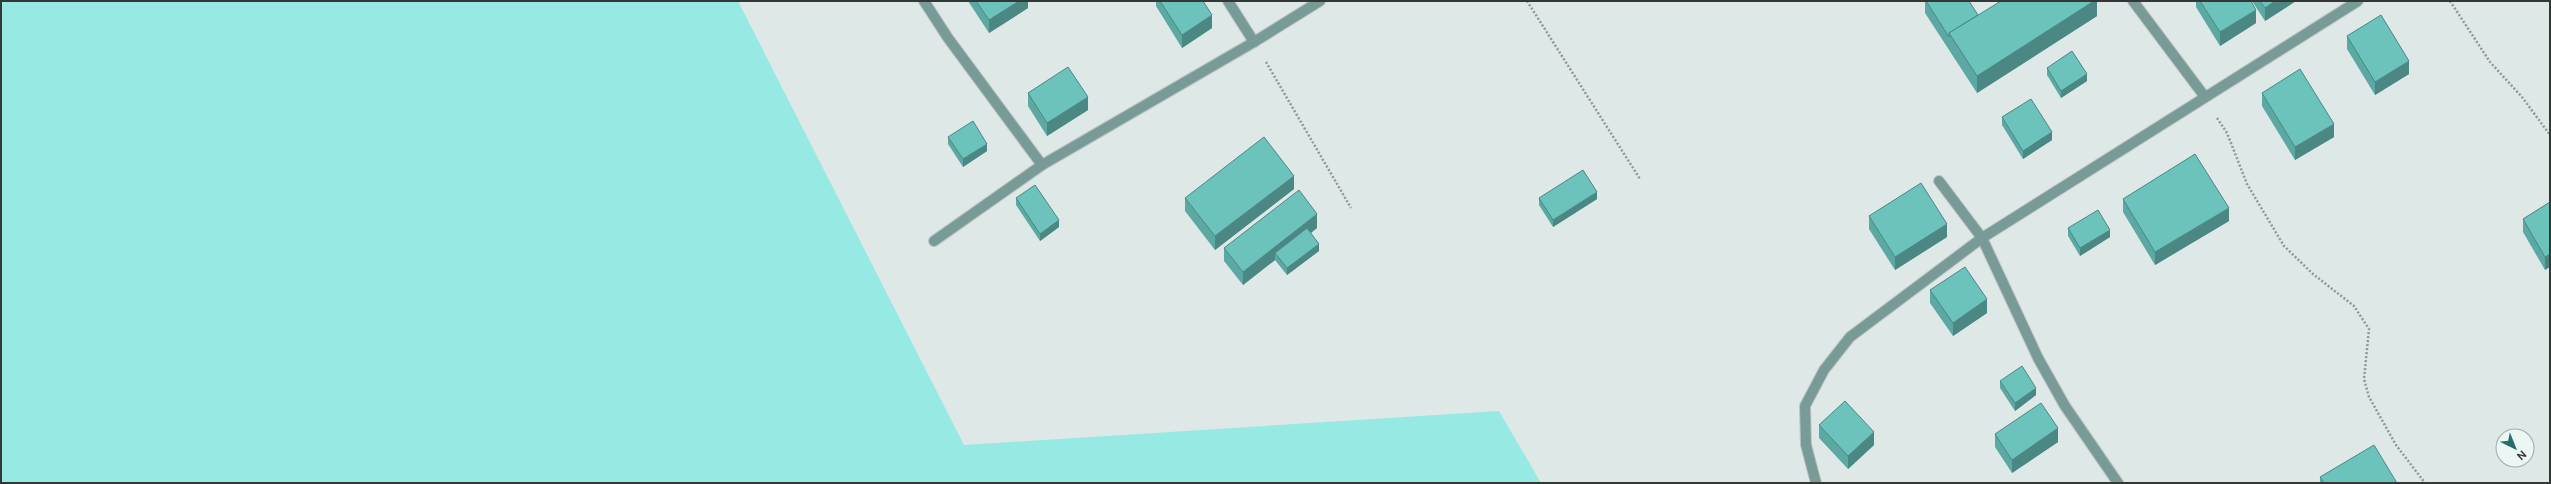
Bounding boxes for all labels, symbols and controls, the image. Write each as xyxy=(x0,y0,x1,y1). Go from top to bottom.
north arrow xyxy=(2495,428,2535,468)
text: N xyxy=(2514,447,2530,463)

